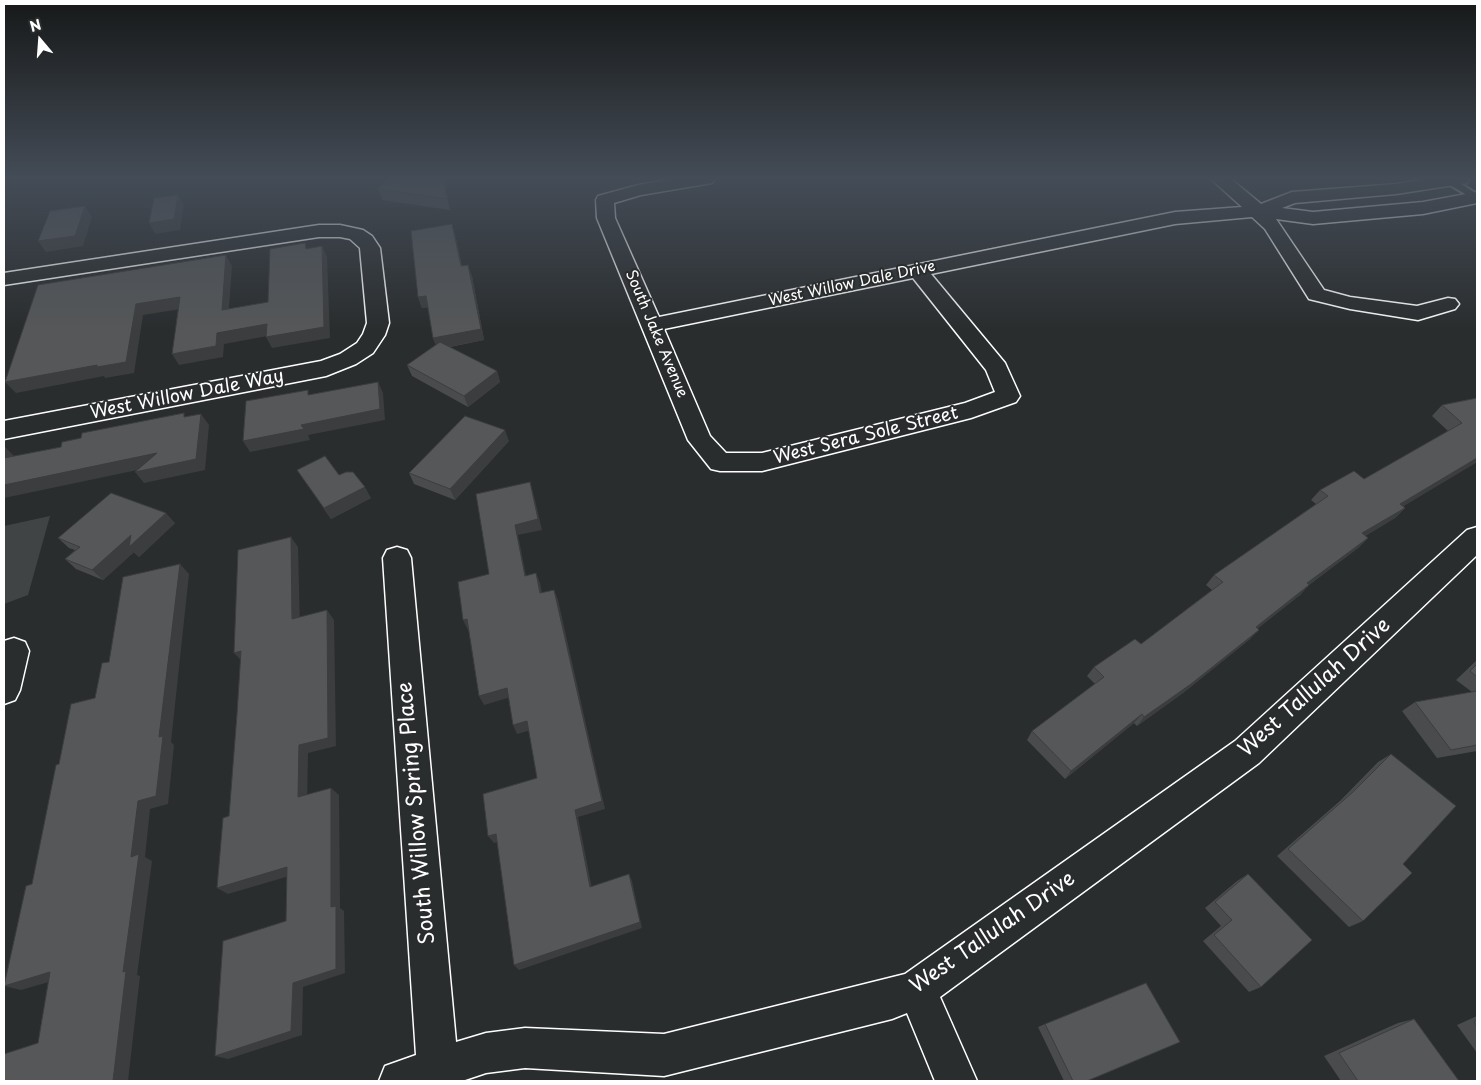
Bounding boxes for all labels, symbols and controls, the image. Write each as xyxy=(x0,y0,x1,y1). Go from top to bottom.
text: N xyxy=(27,14,44,37)
north arrow xyxy=(15,15,65,65)
street label: West Willow Dale Drive xyxy=(767,258,937,310)
street label: South Jake Avenue xyxy=(621,268,691,400)
street label: West Willow Dale Way xyxy=(88,366,286,424)
street label: West Sera Sole Street xyxy=(771,403,961,469)
street label: West Tallulah Drive xyxy=(1234,613,1396,763)
street label: South Willow Spring Place xyxy=(393,681,441,945)
street label: West Tallulah Drive xyxy=(906,867,1080,999)

